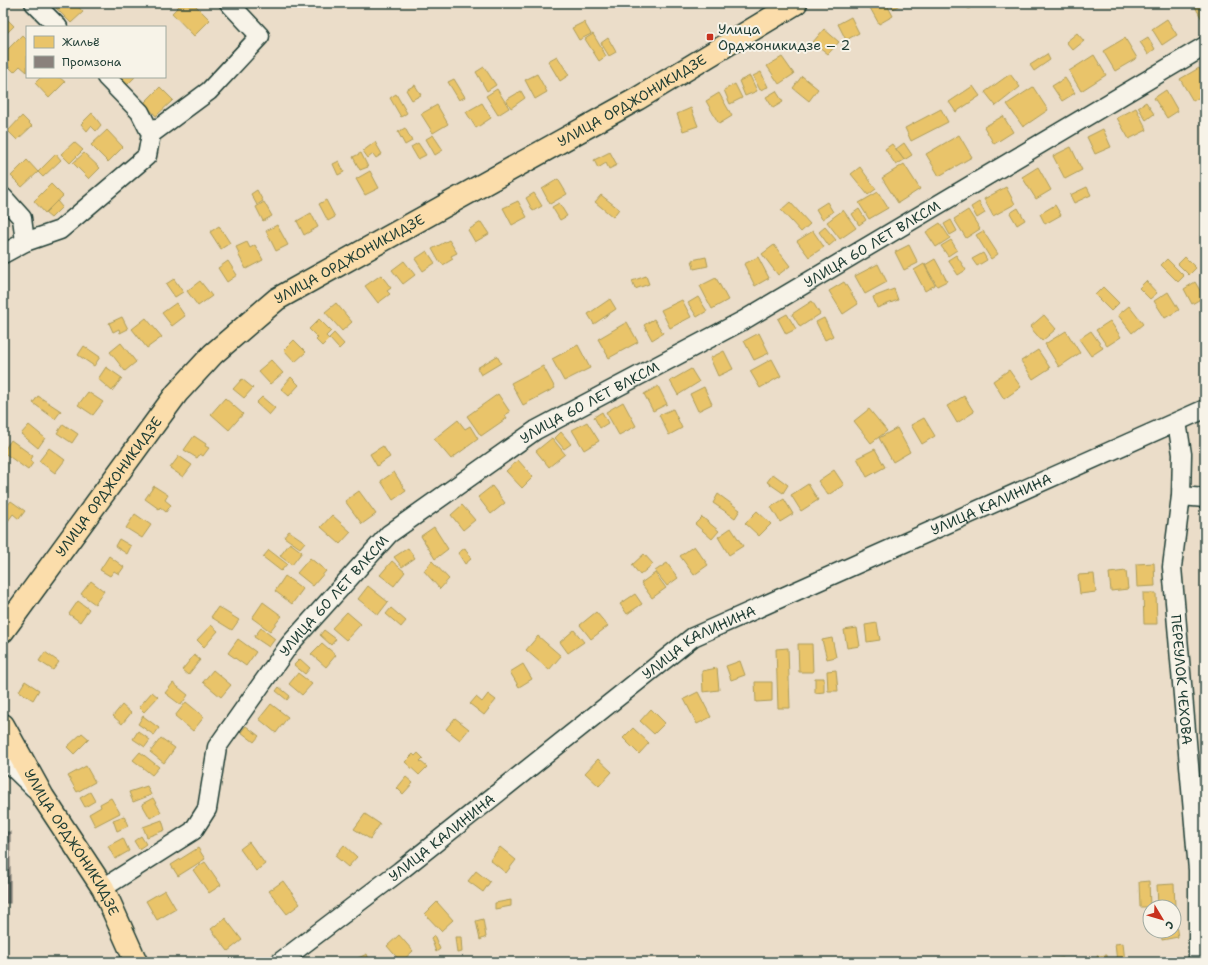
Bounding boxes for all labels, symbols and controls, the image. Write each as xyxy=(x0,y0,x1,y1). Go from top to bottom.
place label: Улица Орджоникидзе – 2 xyxy=(718,20,850,54)
legend xyxy=(26,26,166,78)
marker: Улица Орджоникидзе – 2 xyxy=(705,32,715,42)
text: Жильё xyxy=(62,34,100,50)
street label: УЛИЦА ОРДЖОНИКИДЗЕ xyxy=(554,50,710,150)
text: Промзона xyxy=(62,54,122,70)
street label: УЛИЦА 60 ЛЕТ ВЛКСМ xyxy=(801,196,944,291)
street label: УЛИЦА ОРДЖОНИКИДЗЕ xyxy=(271,210,428,308)
street label: УЛИЦА 60 ЛЕТ ВЛКСМ xyxy=(516,357,663,448)
street label: УЛИЦА ОРДЖОНИКИДЗЕ xyxy=(51,413,166,560)
street label: УЛИЦА КАЛИНИНА xyxy=(928,469,1054,539)
street label: УЛИЦА 60 ЛЕТ ВЛКСМ xyxy=(275,531,393,659)
street label: УЛИЦА КАЛИНИНА xyxy=(638,601,758,683)
street label: ПЕРЕУЛОК ЧЕХОВА xyxy=(1167,614,1196,745)
street label: УЛИЦА ОРДЖОНИКИДЗЕ xyxy=(20,766,123,919)
street label: УЛИЦА КАЛИНИНА xyxy=(385,790,498,885)
north arrow xyxy=(1142,899,1182,939)
text: С xyxy=(1161,918,1177,932)

